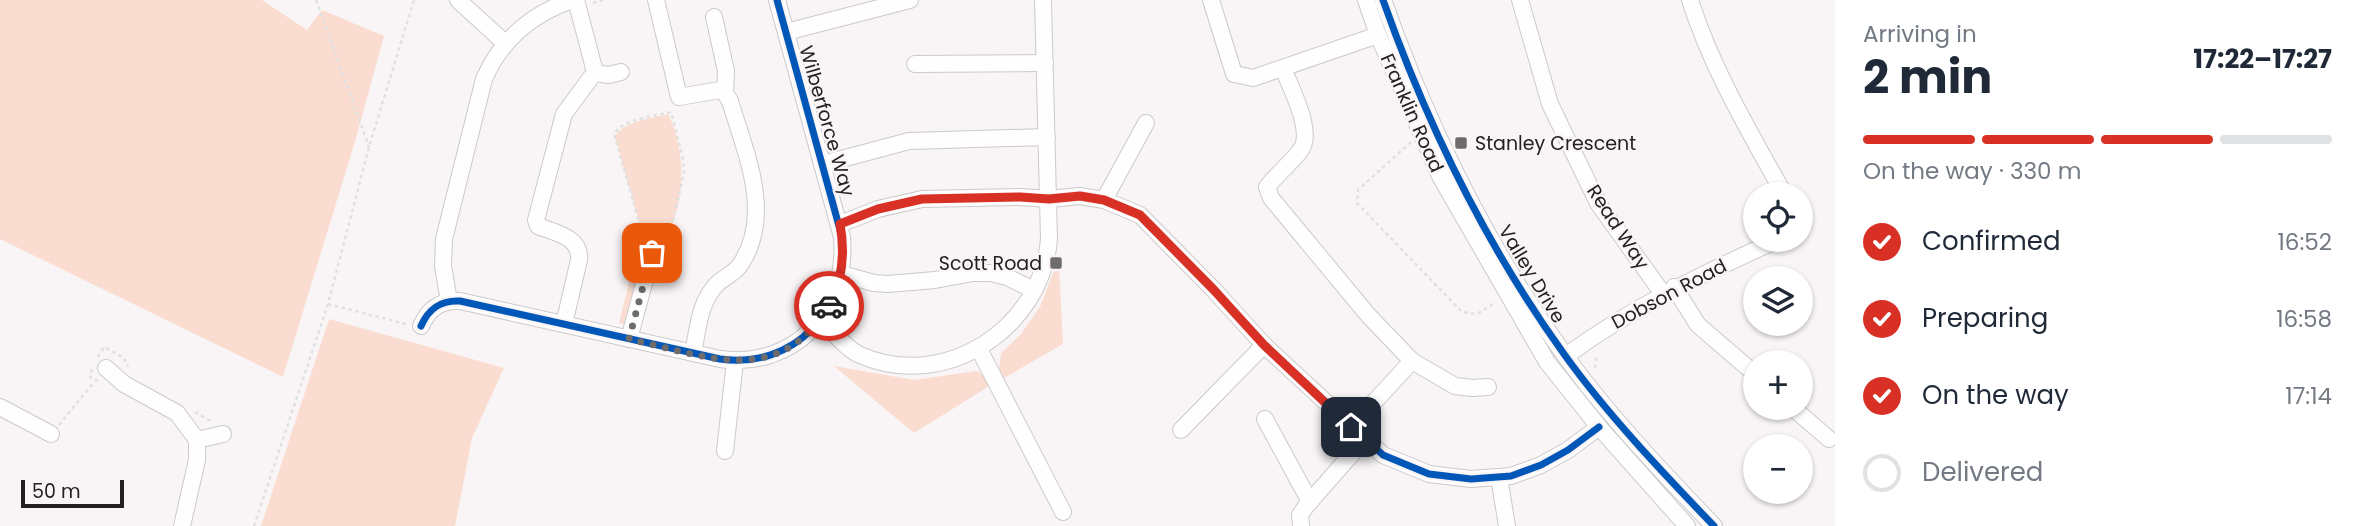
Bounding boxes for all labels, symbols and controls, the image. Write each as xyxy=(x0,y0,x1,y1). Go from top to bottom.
text: Arriving in xyxy=(1863,18,1977,50)
text: 17:22–17:27 xyxy=(2193,41,2332,77)
street label: Wilberforce Way xyxy=(793,43,862,200)
text: 2 min xyxy=(1863,45,1992,109)
street label: Franklin Road xyxy=(1374,49,1450,177)
place label: Stanley Crescent xyxy=(1475,130,1636,157)
marker: Stanley Crescent xyxy=(1453,135,1469,151)
text: On the way · 330 m xyxy=(1863,155,2081,187)
street label: Read Way xyxy=(1580,179,1656,275)
map controls xyxy=(1743,182,1813,504)
button: locate xyxy=(1743,182,1813,252)
street label: Valley Drive xyxy=(1492,220,1572,328)
pin xyxy=(622,223,682,283)
icon: check xyxy=(1863,223,1901,261)
text: Confirmed xyxy=(1922,223,2060,259)
text: 16:52 xyxy=(2277,226,2332,258)
icon: bag xyxy=(633,234,671,272)
place label: Scott Road xyxy=(939,250,1042,277)
street label: Dobson Road xyxy=(1607,252,1731,336)
marker: Scott Road xyxy=(1048,255,1064,271)
button: layers xyxy=(1743,266,1813,336)
courier xyxy=(794,271,864,341)
icon: car xyxy=(810,287,848,325)
icon: check xyxy=(1863,300,1901,338)
text: Preparing xyxy=(1922,300,2048,336)
text: 16:58 xyxy=(2276,303,2332,335)
button: + xyxy=(1743,350,1813,420)
icon: check xyxy=(1863,377,1901,415)
text: On the way xyxy=(1922,377,2069,413)
text: 17:14 xyxy=(2285,380,2332,412)
pin xyxy=(1321,397,1381,457)
icon: home xyxy=(1332,408,1370,446)
button: − xyxy=(1743,434,1813,504)
text: Delivered xyxy=(1922,454,2043,490)
scale bar xyxy=(21,477,124,509)
text: 50 m xyxy=(32,478,81,505)

